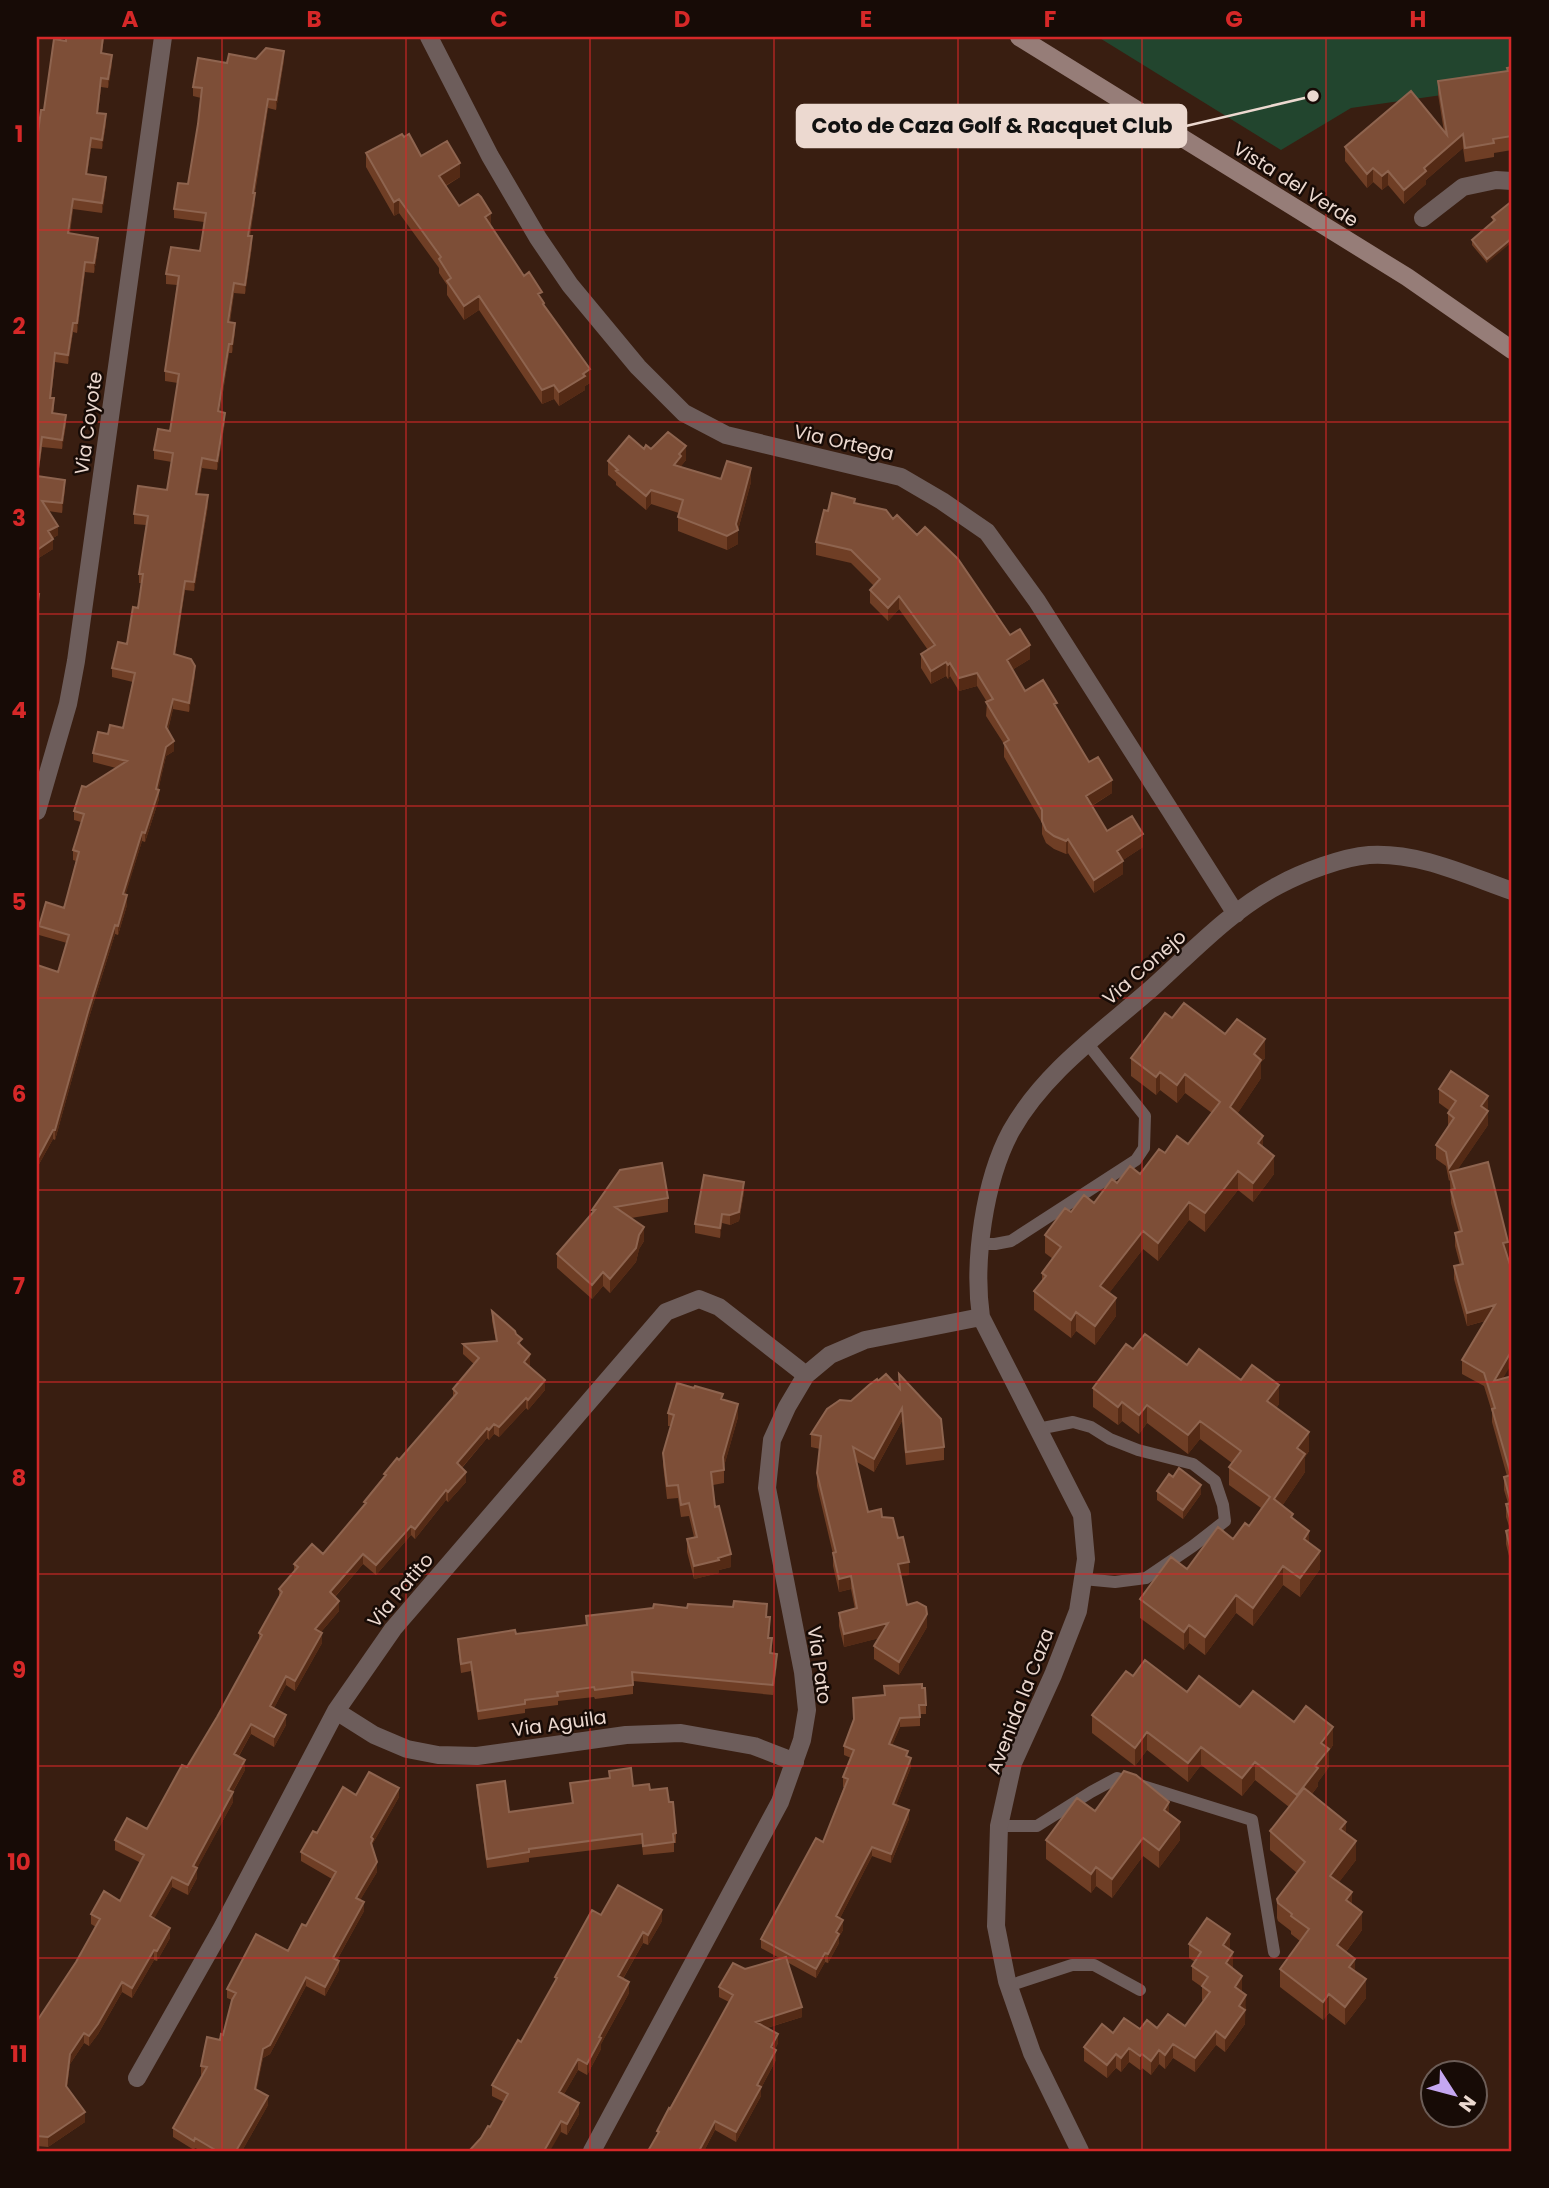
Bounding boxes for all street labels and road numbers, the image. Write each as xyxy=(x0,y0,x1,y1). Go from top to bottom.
street label: Vista del Verde xyxy=(1228,135,1364,234)
street label: Via Coyote xyxy=(68,370,109,476)
street label: Via Ortega xyxy=(791,418,897,467)
street label: Via Conejo xyxy=(1097,923,1192,1011)
street label: Via Patito xyxy=(361,1547,440,1633)
street label: Via Pato xyxy=(801,1624,838,1706)
street label: Avenida la Caza xyxy=(980,1624,1061,1778)
street label: Via Aguila xyxy=(510,1703,608,1744)

